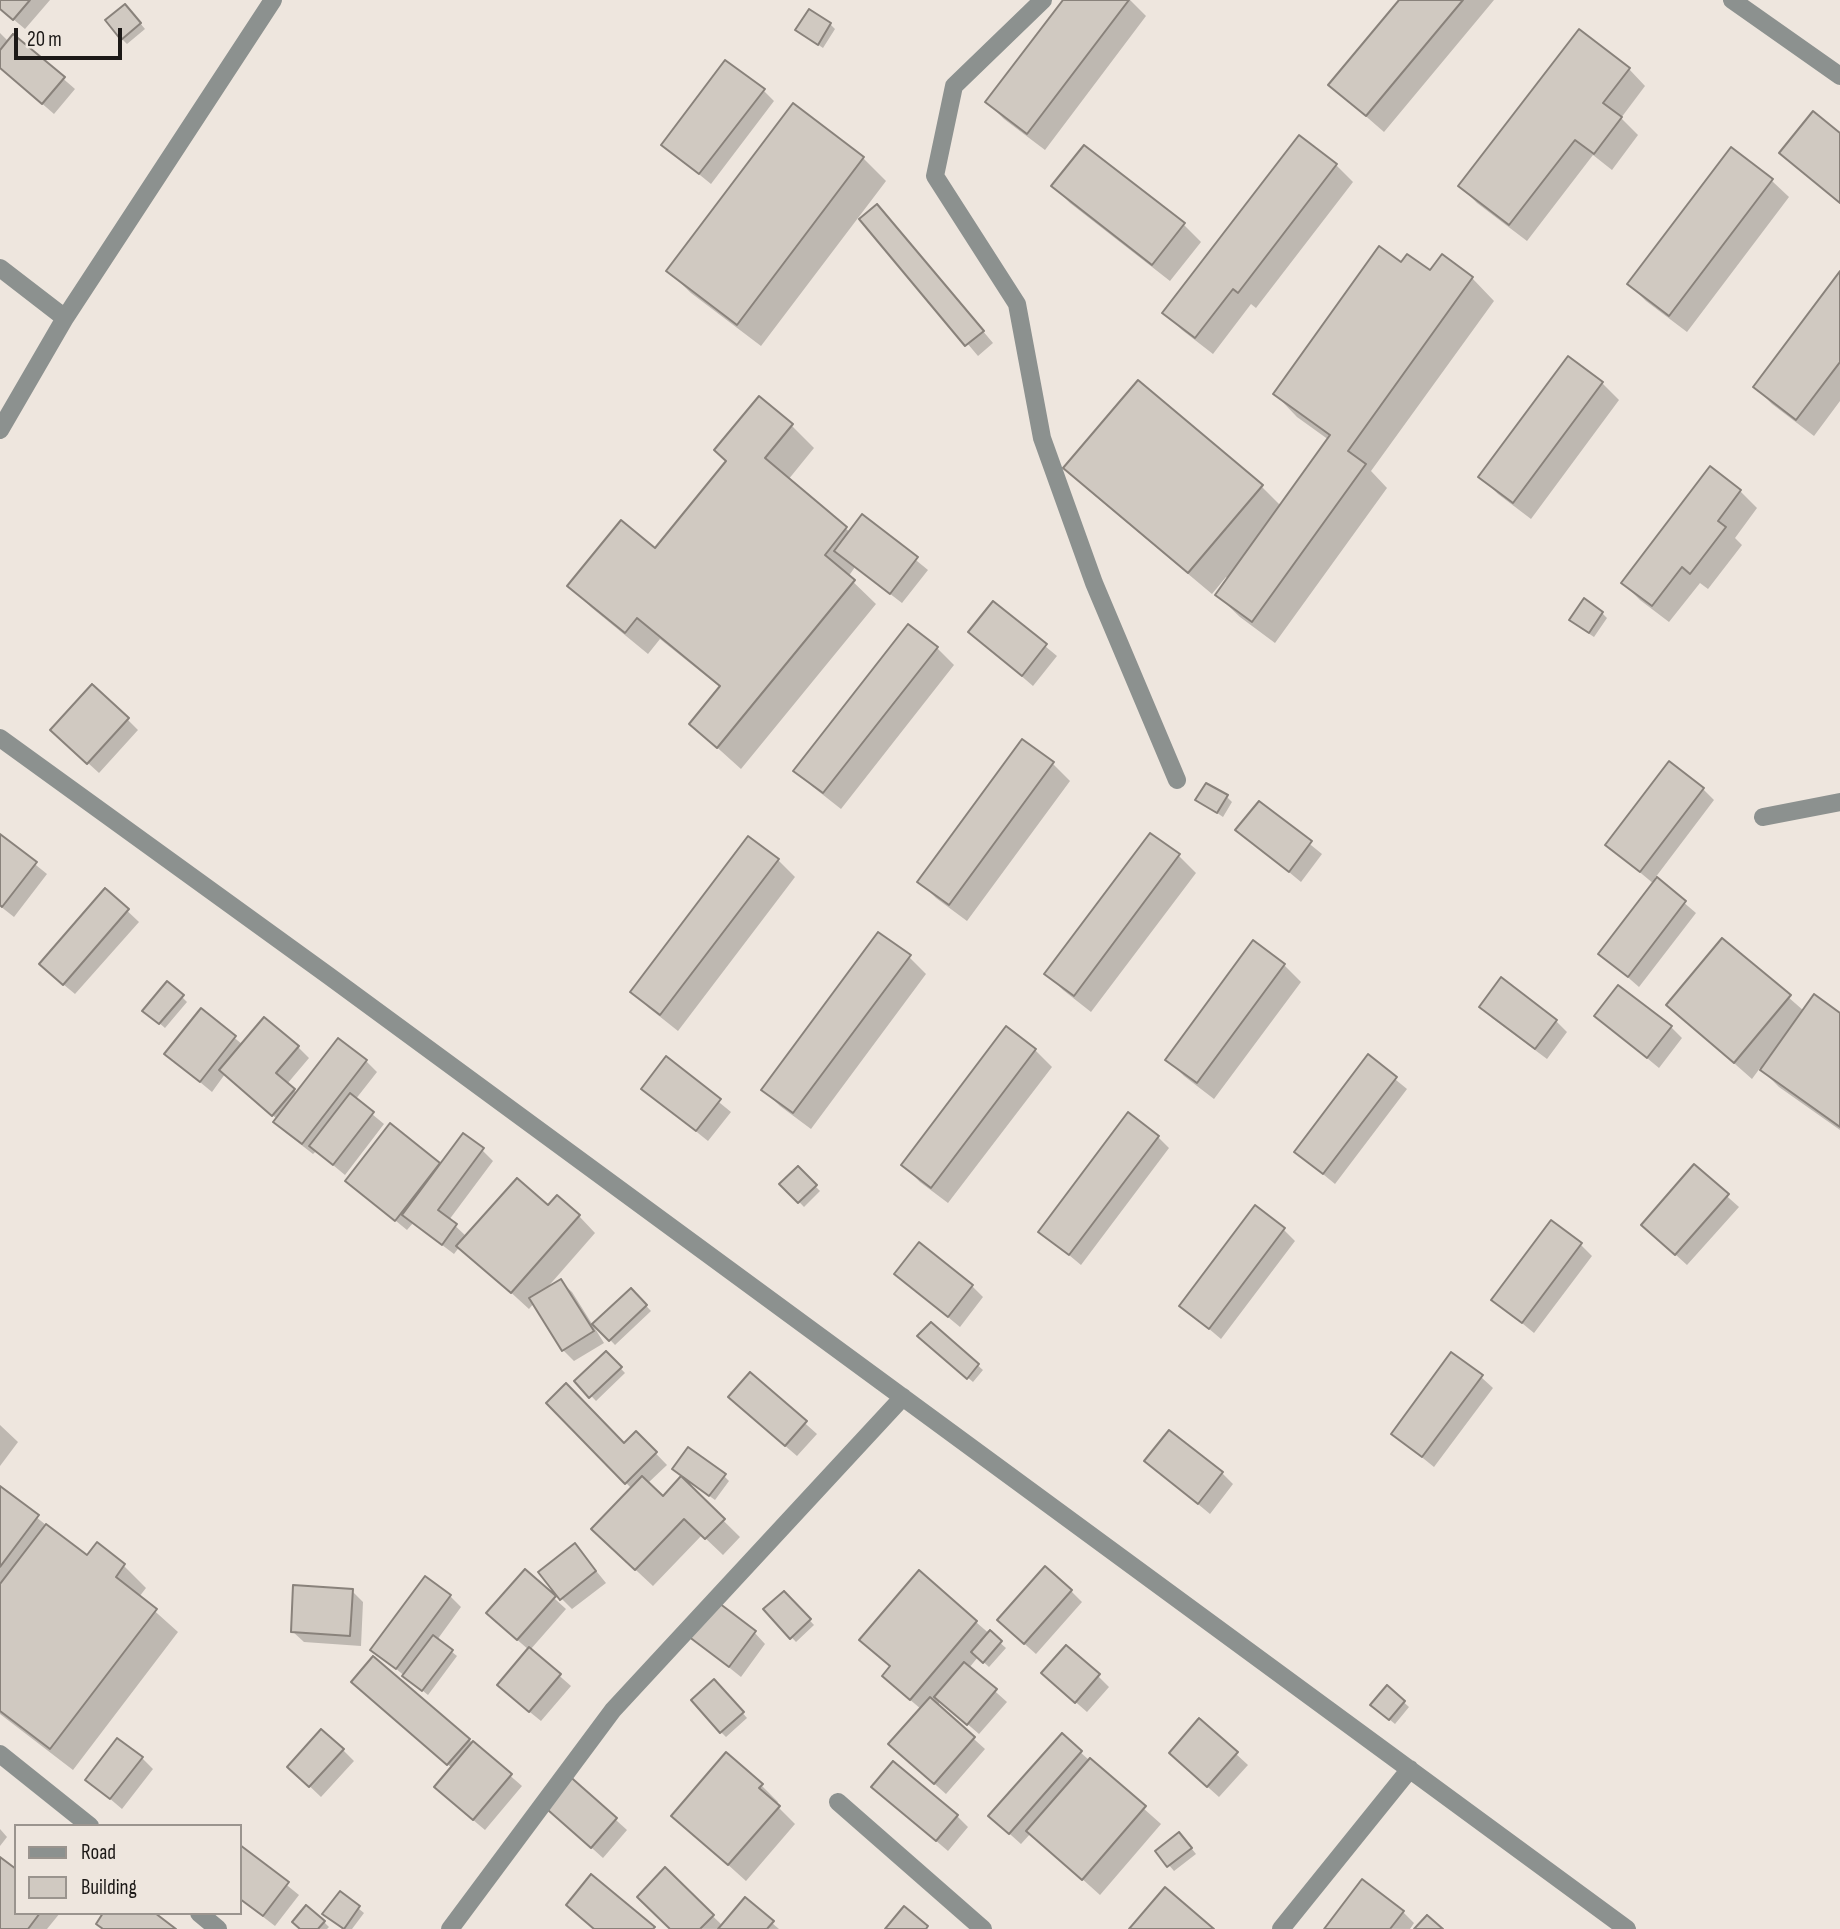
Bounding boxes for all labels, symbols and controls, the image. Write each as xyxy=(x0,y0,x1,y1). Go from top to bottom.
scale bar xyxy=(18,14,126,58)
text: 20 m xyxy=(27,27,62,52)
legend xyxy=(14,1824,242,1915)
text: Road xyxy=(81,1840,116,1865)
text: Building xyxy=(81,1875,137,1900)

